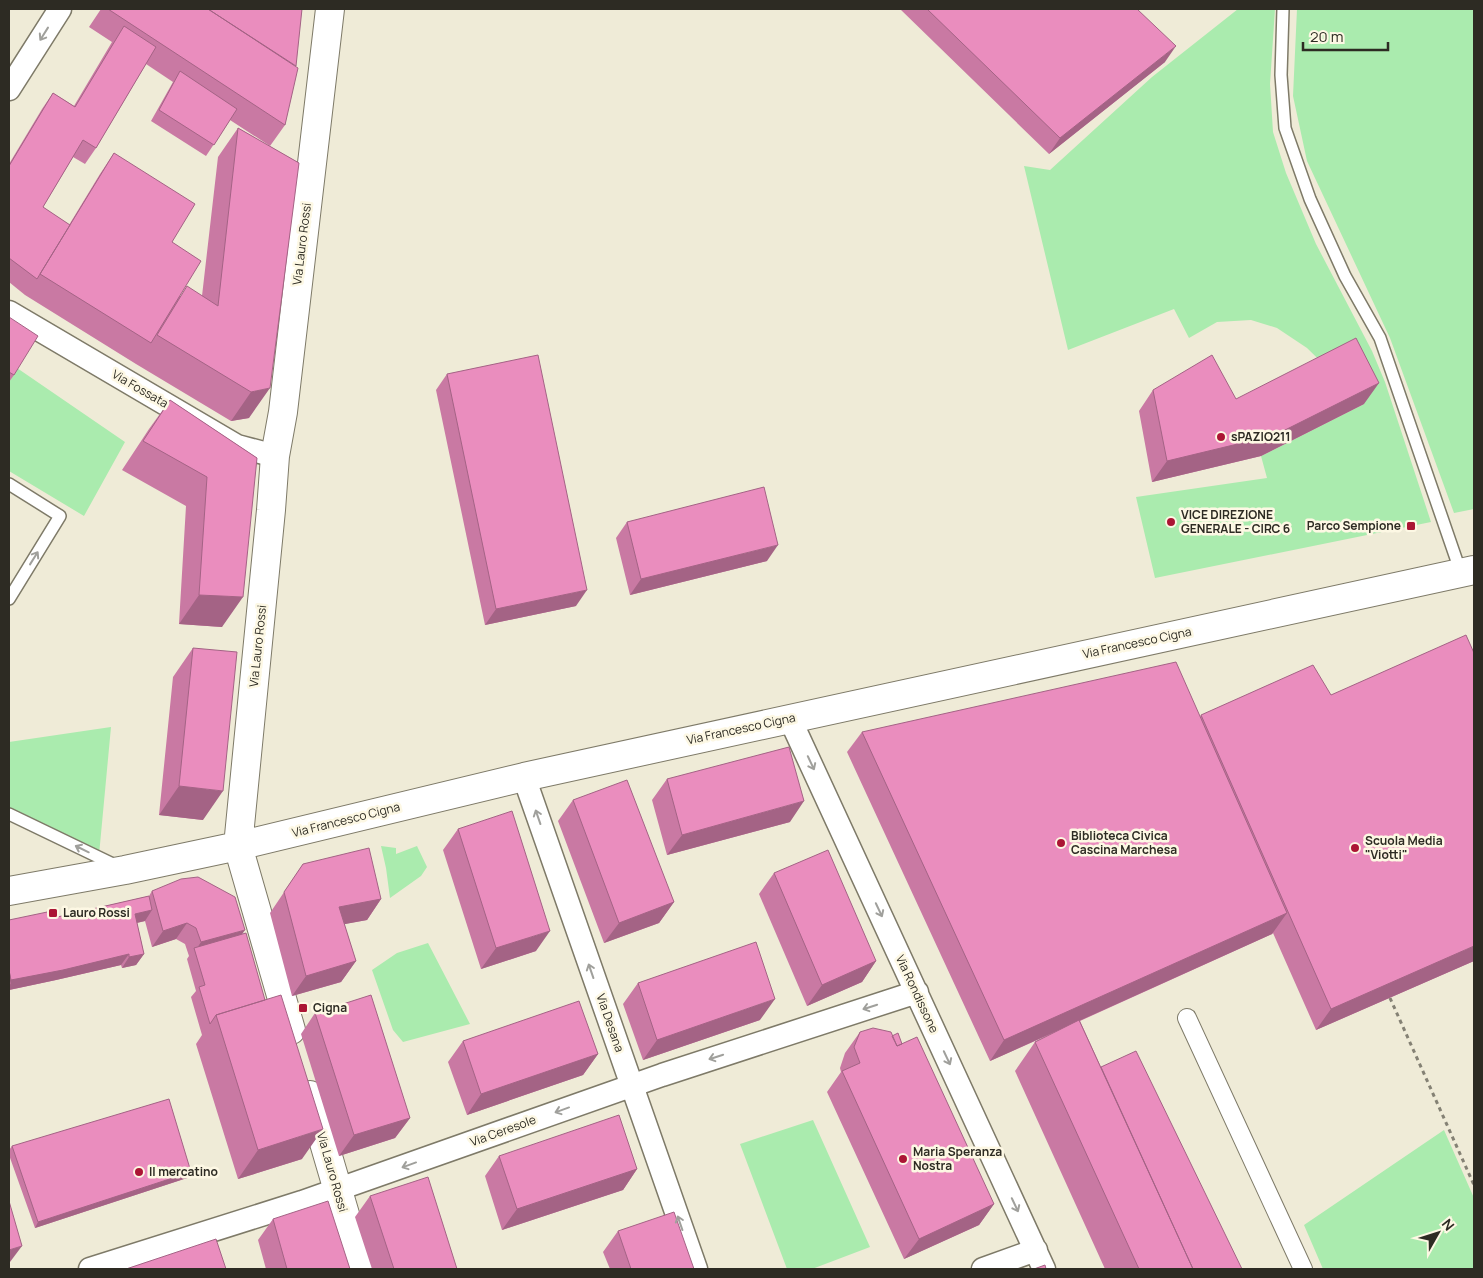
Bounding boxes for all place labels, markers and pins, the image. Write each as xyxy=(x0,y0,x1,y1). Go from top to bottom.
place label: sPAZIO211 xyxy=(1231,428,1291,445)
marker: sPAZIO211 xyxy=(1215,431,1227,443)
place label: VICE DIREZIONE GENERALE - CIRC 6 xyxy=(1181,506,1290,537)
marker: VICE DIREZIONE GENERALE - CIRC 6 xyxy=(1165,516,1177,528)
place label: Parco Sempione xyxy=(1307,517,1401,534)
marker: Parco Sempione xyxy=(1405,520,1417,532)
place label: Biblioteca Civica Cascina Marchesa xyxy=(1071,827,1177,858)
place label: Scuola Media "Viotti" xyxy=(1365,832,1443,863)
marker: Biblioteca Civica Cascina Marchesa xyxy=(1055,837,1067,849)
marker: Scuola Media "Viotti" xyxy=(1349,842,1361,854)
place label: Lauro Rossi xyxy=(63,904,130,921)
marker: Lauro Rossi xyxy=(47,907,59,919)
place label: Cigna xyxy=(313,999,347,1016)
marker: Cigna xyxy=(297,1002,309,1014)
place label: Maria Speranza Nostra xyxy=(913,1143,1002,1174)
marker: Maria Speranza Nostra xyxy=(897,1153,909,1165)
place label: Il mercatino xyxy=(149,1163,218,1180)
marker: Il mercatino xyxy=(133,1166,145,1178)

